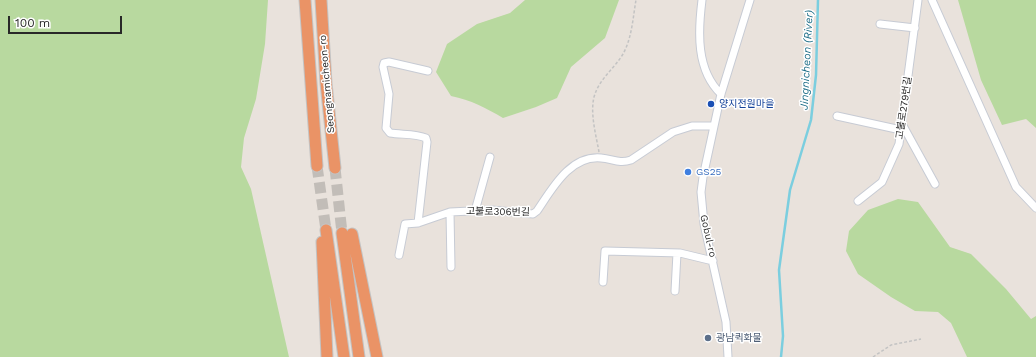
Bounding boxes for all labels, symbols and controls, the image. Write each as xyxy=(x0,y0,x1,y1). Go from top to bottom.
scale bar xyxy=(10,8,124,34)
water label: Jingnicheon (River) xyxy=(798,10,816,110)
text: 100 m xyxy=(15,16,50,30)
street label: Seongnamicheon-ro xyxy=(317,34,337,134)
street label: 고불로279번길 xyxy=(894,76,914,140)
place label: 양지전원마을 xyxy=(719,98,774,110)
marker: 양지전원마을 xyxy=(706,99,716,109)
place label: GS25 xyxy=(696,166,721,178)
marker: GS25 xyxy=(683,167,693,177)
street label: 고불로306번길 xyxy=(466,205,530,219)
street label: Gobul-ro xyxy=(697,214,719,258)
place label: 광남퀵화물 xyxy=(716,332,762,344)
marker: 광남퀵화물 xyxy=(703,333,713,343)

